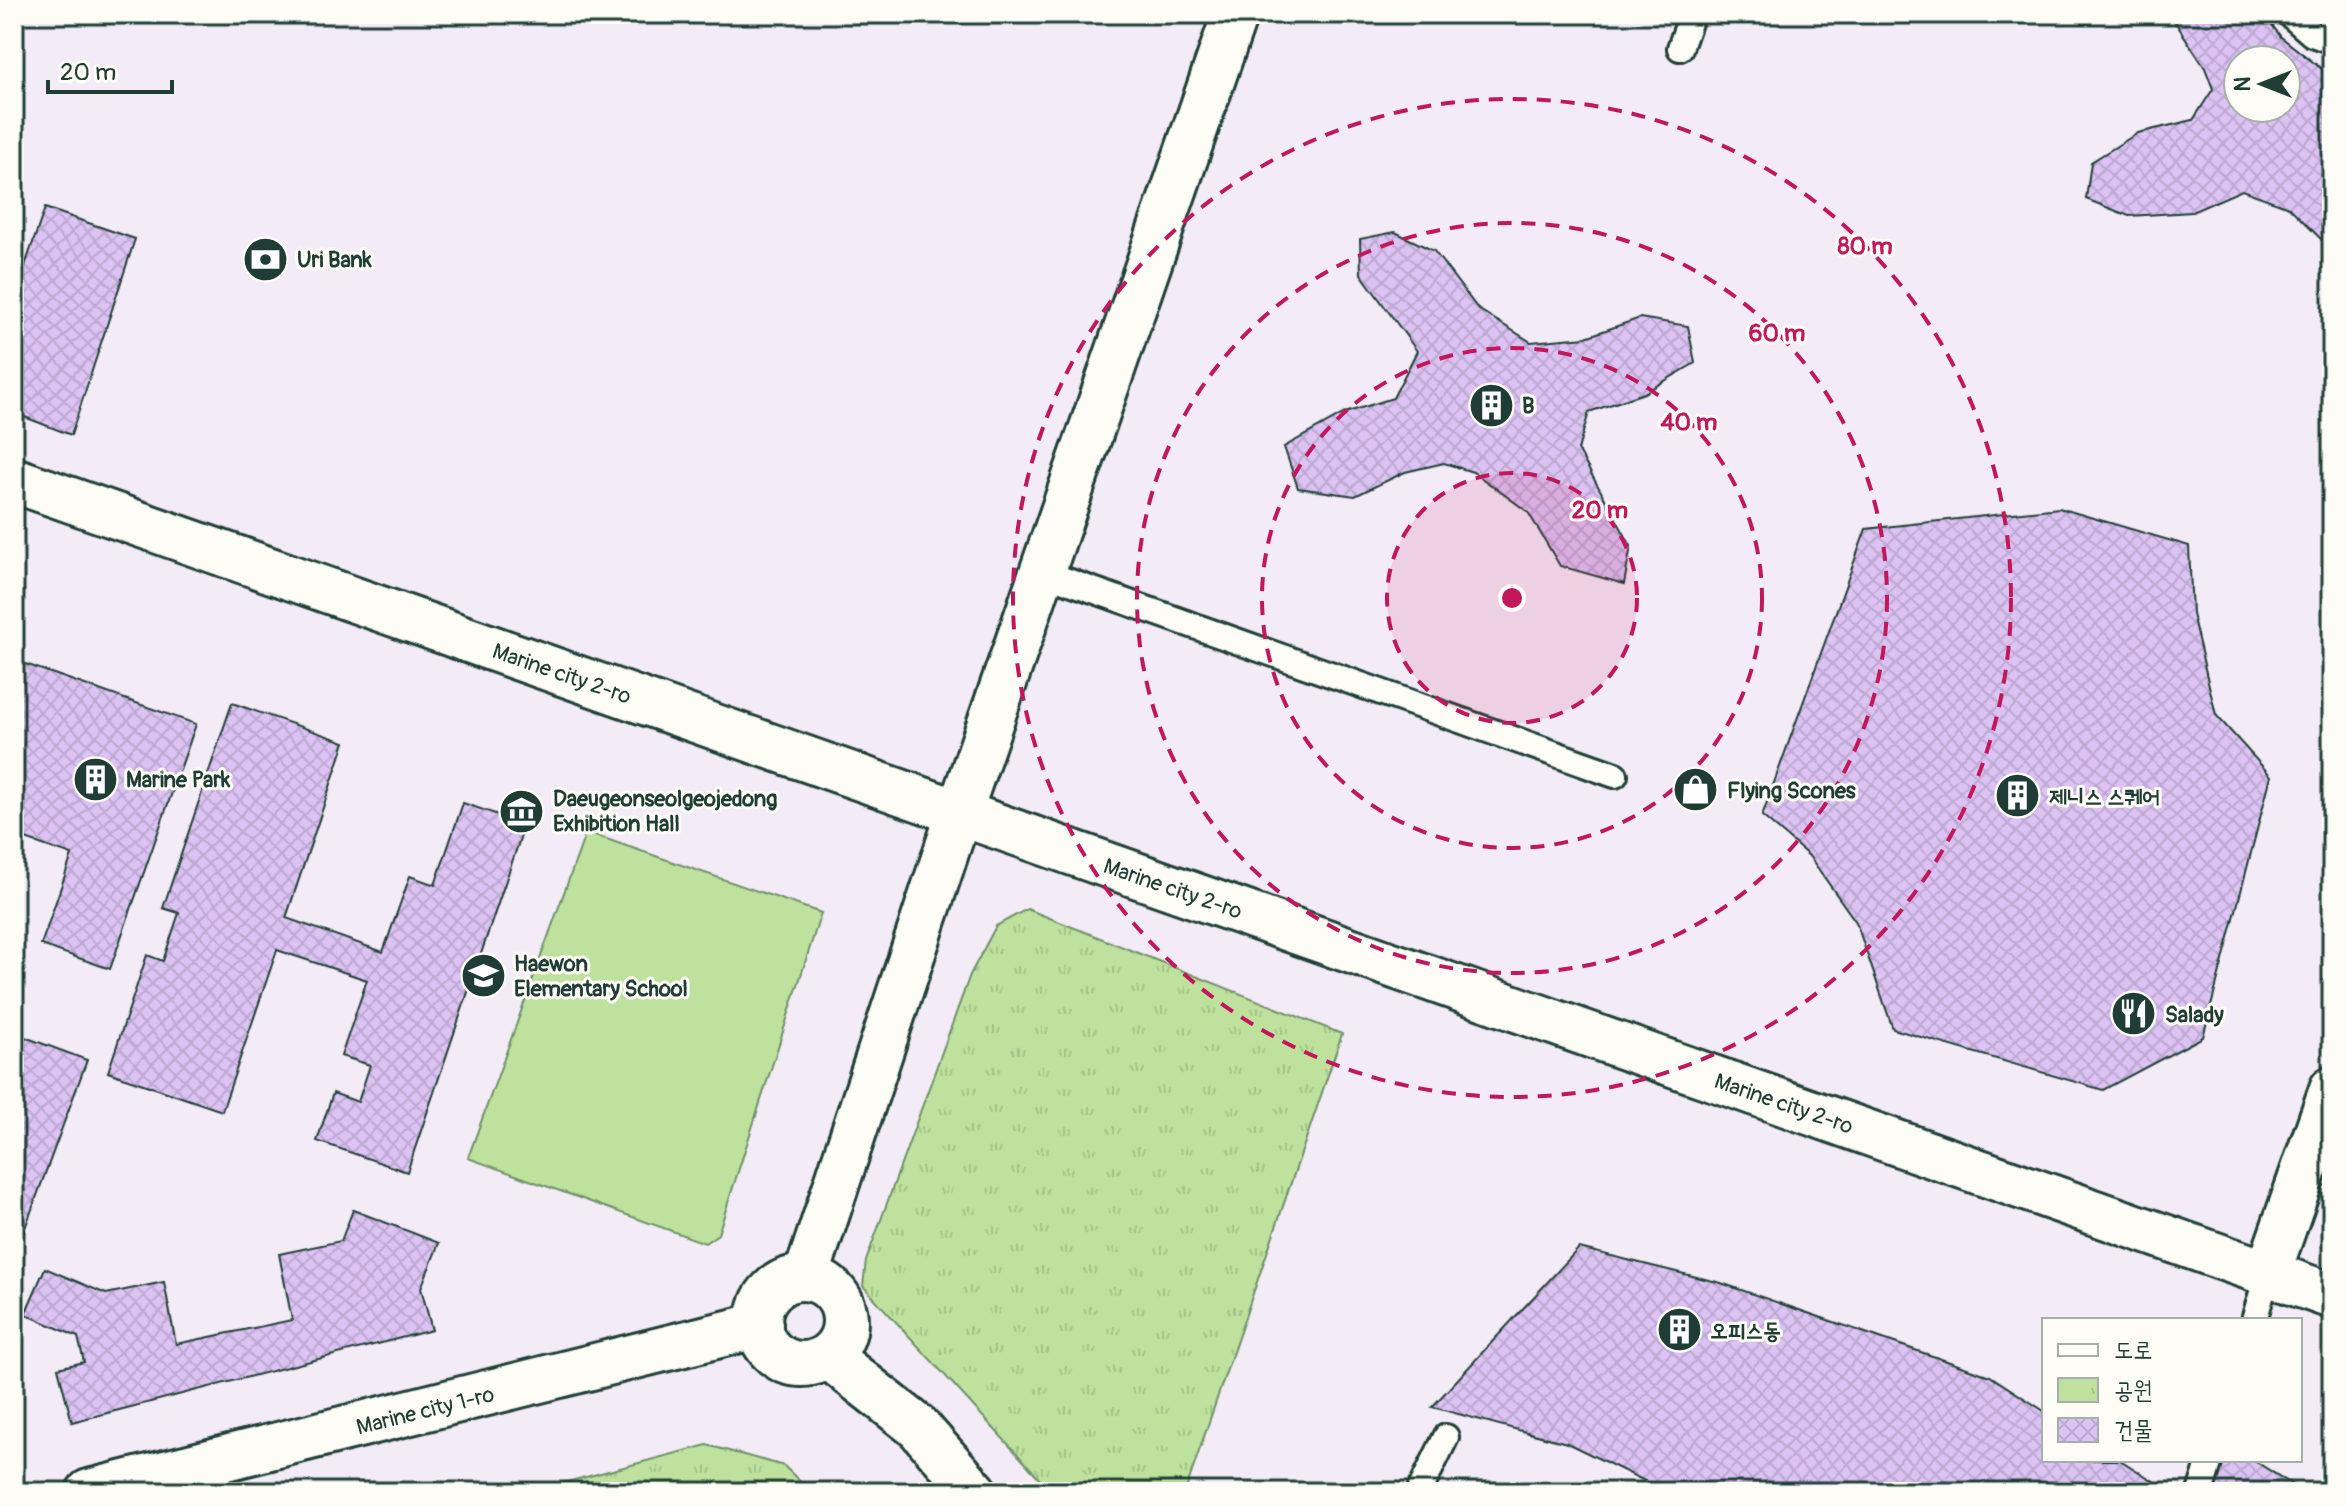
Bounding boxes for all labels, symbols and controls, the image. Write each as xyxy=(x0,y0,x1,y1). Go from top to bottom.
scale bar xyxy=(48,44,172,94)
north arrow xyxy=(2222,44,2302,124)
text: 20 m xyxy=(60,58,116,87)
text: N xyxy=(2229,76,2257,91)
text: 80 m xyxy=(1837,232,1893,261)
bank icon: Uri Bank xyxy=(242,235,290,283)
place label: Uri Bank xyxy=(297,246,373,274)
text: 60 m xyxy=(1749,319,1805,348)
building icon: B xyxy=(1467,381,1515,429)
place label: B xyxy=(1522,392,1534,420)
text: 40 m xyxy=(1661,408,1717,437)
text: 20 m xyxy=(1572,496,1628,525)
centre of rings xyxy=(1498,584,1526,612)
street label: Marine city 2-ro xyxy=(489,637,635,711)
building icon: Marine Park xyxy=(71,755,119,803)
place label: Marine Park xyxy=(126,766,231,794)
shop icon: Flying Scones xyxy=(1672,766,1720,814)
building icon: 제니스 스퀘어 xyxy=(1994,772,2042,820)
place label: Flying Scones xyxy=(1727,777,1856,805)
place label: 제니스 스퀘어 xyxy=(2049,783,2160,811)
place label: Daeugeonseolgeojedong Exhibition Hall xyxy=(553,785,777,838)
museum icon: Daeugeonseolgeojedong Exhibition Hall xyxy=(498,787,546,835)
street label: Marine city 2-ro xyxy=(1100,852,1246,926)
place label: Haewon Elementary School xyxy=(514,950,688,1003)
school or university icon: Haewon Elementary School xyxy=(459,952,507,1000)
restaurant icon: Salady xyxy=(2110,990,2158,1038)
place label: Salady xyxy=(2165,1001,2224,1029)
street label: Marine city 2-ro xyxy=(1711,1067,1857,1141)
building icon: 오피스동 xyxy=(1655,1306,1703,1354)
place label: 오피스동 xyxy=(1710,1317,1781,1345)
legend xyxy=(2042,1318,2302,1462)
text: 도로 xyxy=(2114,1336,2153,1365)
text: 공원 xyxy=(2114,1376,2153,1405)
street label: Marine city 1-ro xyxy=(353,1380,497,1442)
text: 건물 xyxy=(2114,1416,2153,1445)

